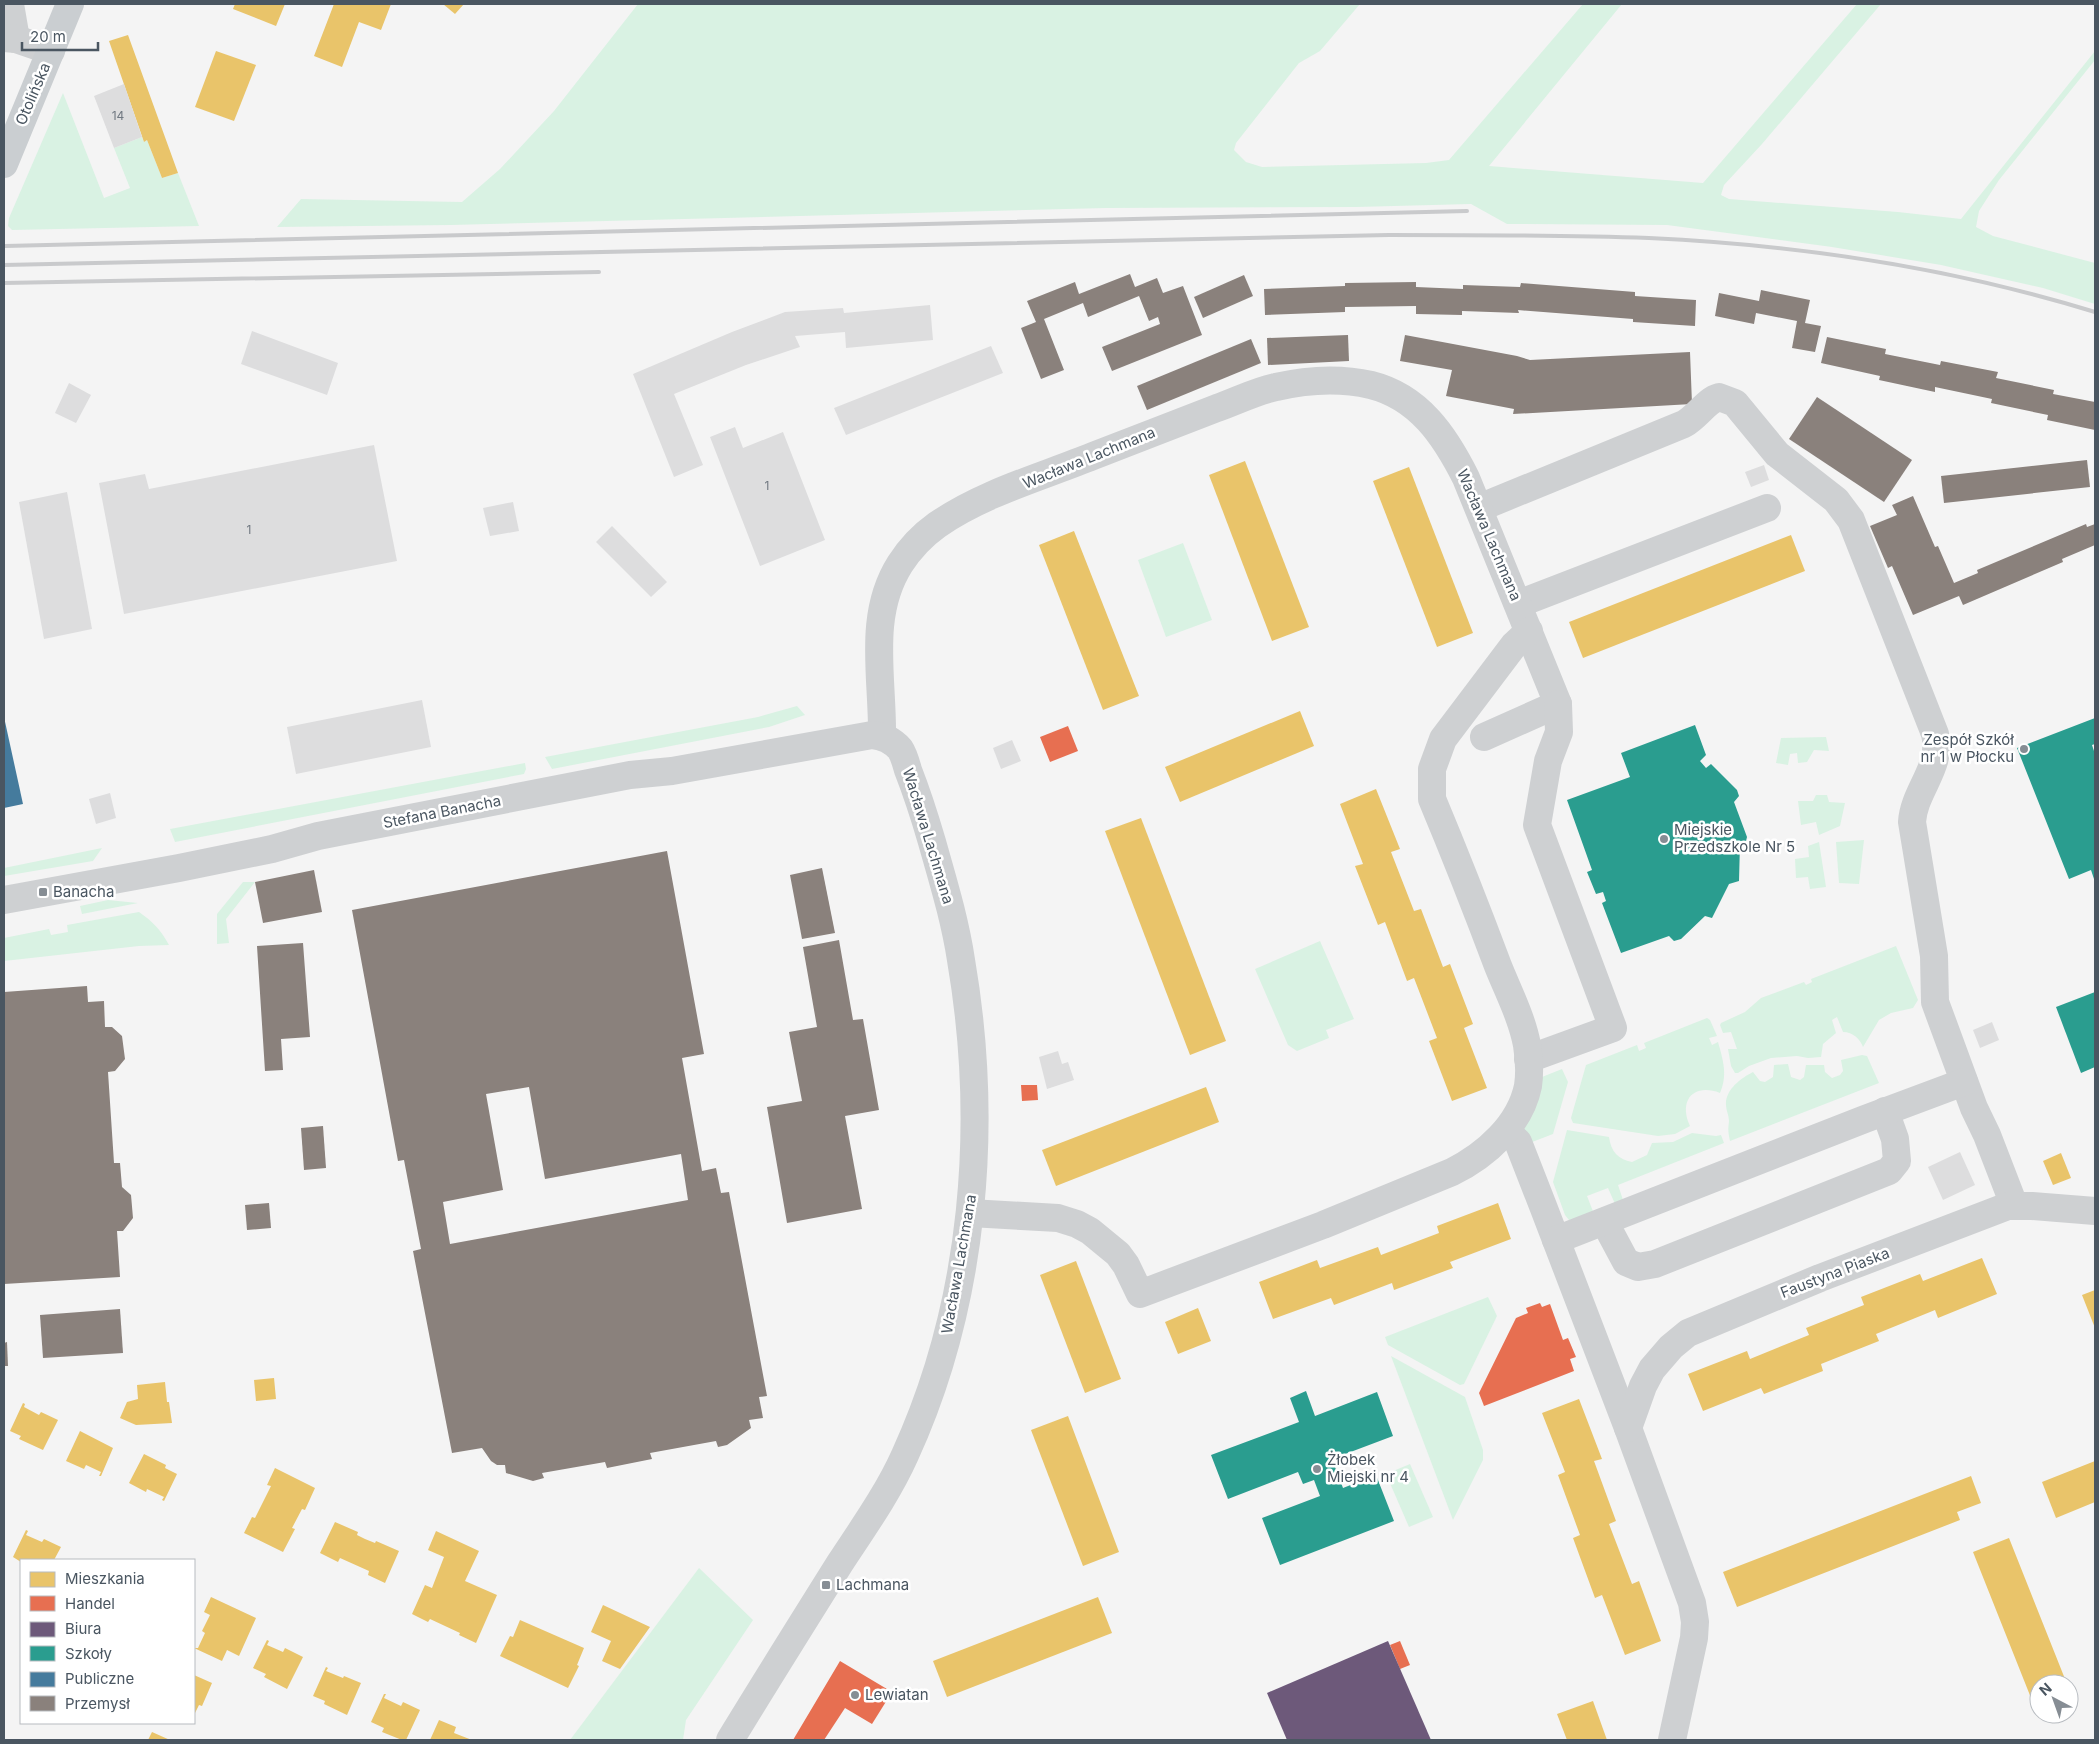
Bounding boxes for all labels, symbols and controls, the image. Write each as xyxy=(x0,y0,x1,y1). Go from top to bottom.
scale bar xyxy=(22,20,99,52)
text: 20 m xyxy=(30,27,66,46)
street label: Otolińska xyxy=(11,60,54,128)
house number: 14 xyxy=(112,108,125,123)
street label: Wacława Lachmana xyxy=(1020,422,1158,493)
street label: Wacława Lachmana xyxy=(1453,466,1526,603)
house number: 1 xyxy=(765,478,769,493)
house number: 1 xyxy=(247,522,251,537)
place label: Zespół Szkół nr 1 w Płocku xyxy=(1921,730,2014,766)
marker: Zespół Szkół nr 1 w Płocku xyxy=(2018,743,2030,755)
street label: Wacława Lachmana xyxy=(899,766,958,906)
street label: Stefana Banacha xyxy=(381,791,502,832)
place label: Miejskie Przedszkole Nr 5 xyxy=(1674,820,1795,856)
marker: Miejskie Przedszkole Nr 5 xyxy=(1658,833,1670,845)
place label: Banacha xyxy=(53,882,114,901)
marker: Banacha xyxy=(37,886,49,898)
street label: Wacława Lachmana xyxy=(937,1193,980,1335)
street label: Faustyna Piaska xyxy=(1778,1243,1892,1302)
place label: Żłobek Miejski nr 4 xyxy=(1327,1450,1409,1486)
marker: Żłobek Miejski nr 4 xyxy=(1311,1463,1323,1475)
legend xyxy=(20,1559,195,1724)
text: Mieszkania xyxy=(65,1569,145,1588)
place label: Lachmana xyxy=(836,1575,909,1594)
marker: Lachmana xyxy=(820,1579,832,1591)
text: Handel xyxy=(65,1594,115,1613)
text: Biura xyxy=(65,1619,101,1638)
text: Szkoły xyxy=(65,1644,113,1663)
text: Publiczne xyxy=(65,1669,134,1688)
north arrow xyxy=(2029,1674,2079,1724)
text: N xyxy=(2036,1679,2055,1699)
place label: Lewiatan xyxy=(865,1685,929,1704)
marker: Lewiatan xyxy=(849,1689,861,1701)
text: Przemysł xyxy=(65,1694,130,1713)

